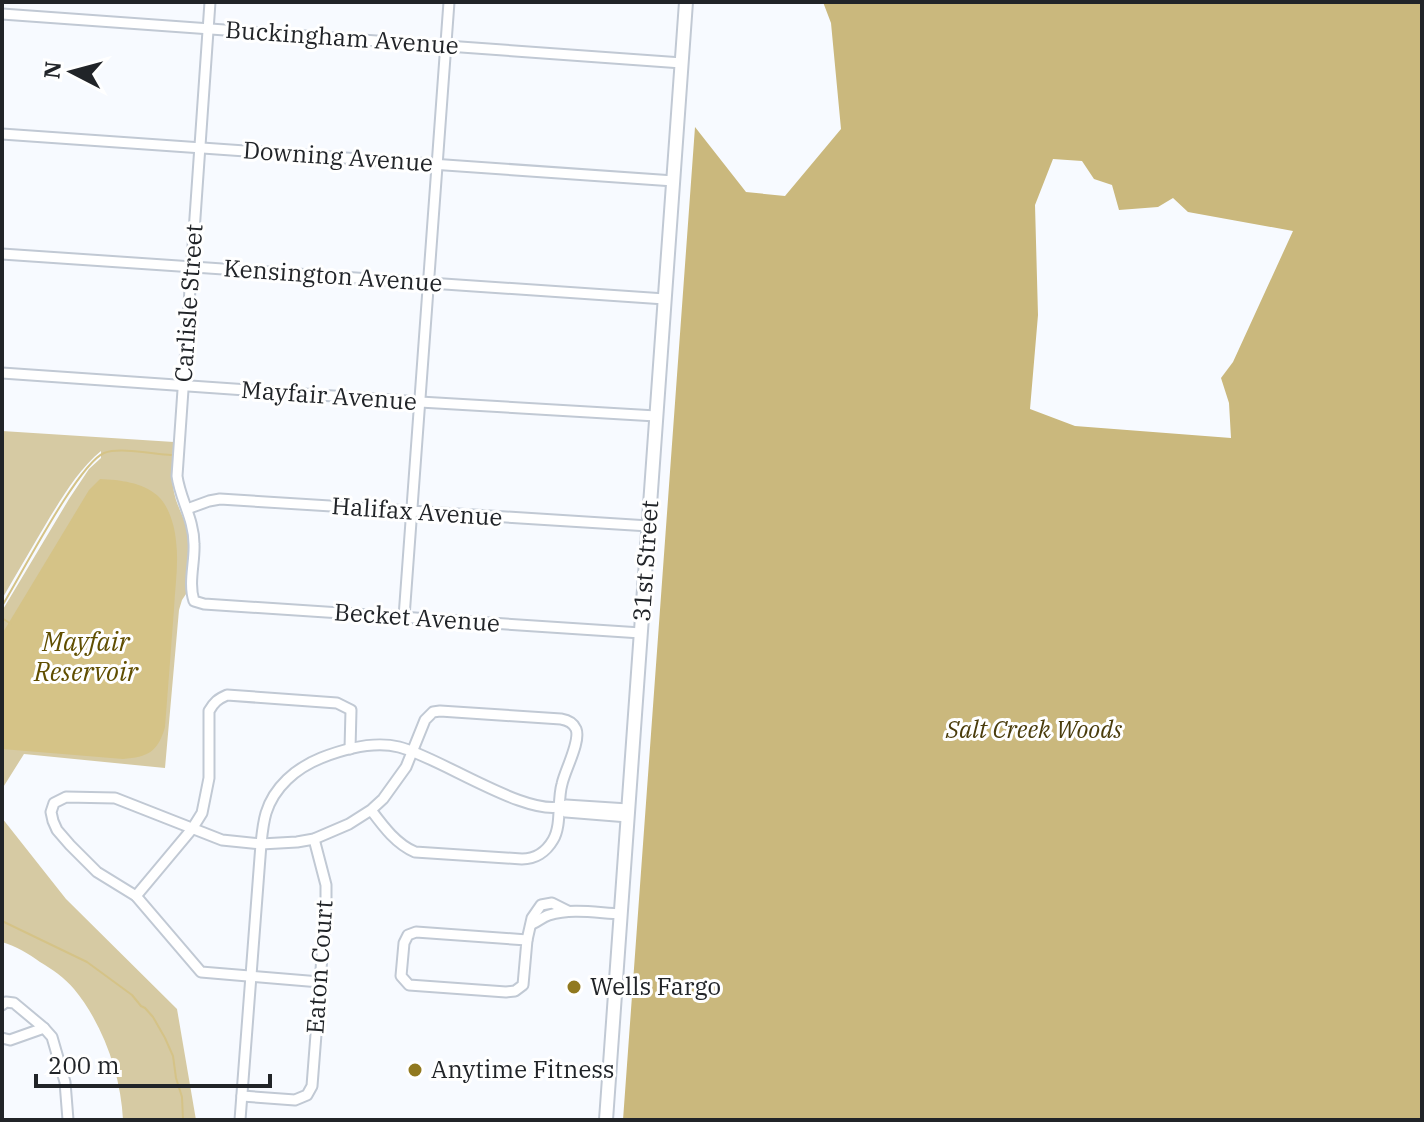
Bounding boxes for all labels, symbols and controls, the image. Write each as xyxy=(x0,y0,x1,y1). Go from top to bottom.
street label: Buckingham Avenue xyxy=(224,13,460,61)
north arrow xyxy=(32,32,112,112)
text: N xyxy=(36,60,67,80)
street label: Downing Avenue xyxy=(242,133,434,179)
street label: Carlisle Street xyxy=(167,223,209,383)
street label: Kensington Avenue xyxy=(222,251,444,299)
street label: Mayfair Avenue xyxy=(240,373,418,417)
street label: Halifax Avenue xyxy=(330,489,504,533)
street label: 31st Street xyxy=(625,499,665,623)
street label: Becket Avenue xyxy=(333,595,501,639)
water label: Mayfair Reservoir xyxy=(33,624,139,688)
park label: Salt Creek Woods xyxy=(945,713,1122,745)
street label: Eaton Court xyxy=(298,899,340,1035)
place label: Wells Fargo xyxy=(590,970,721,1002)
marker: Wells Fargo xyxy=(565,978,583,996)
scale bar xyxy=(36,1038,270,1088)
text: 200 m xyxy=(48,1049,120,1081)
place label: Anytime Fitness xyxy=(431,1053,615,1085)
marker: Anytime Fitness xyxy=(406,1061,424,1079)

